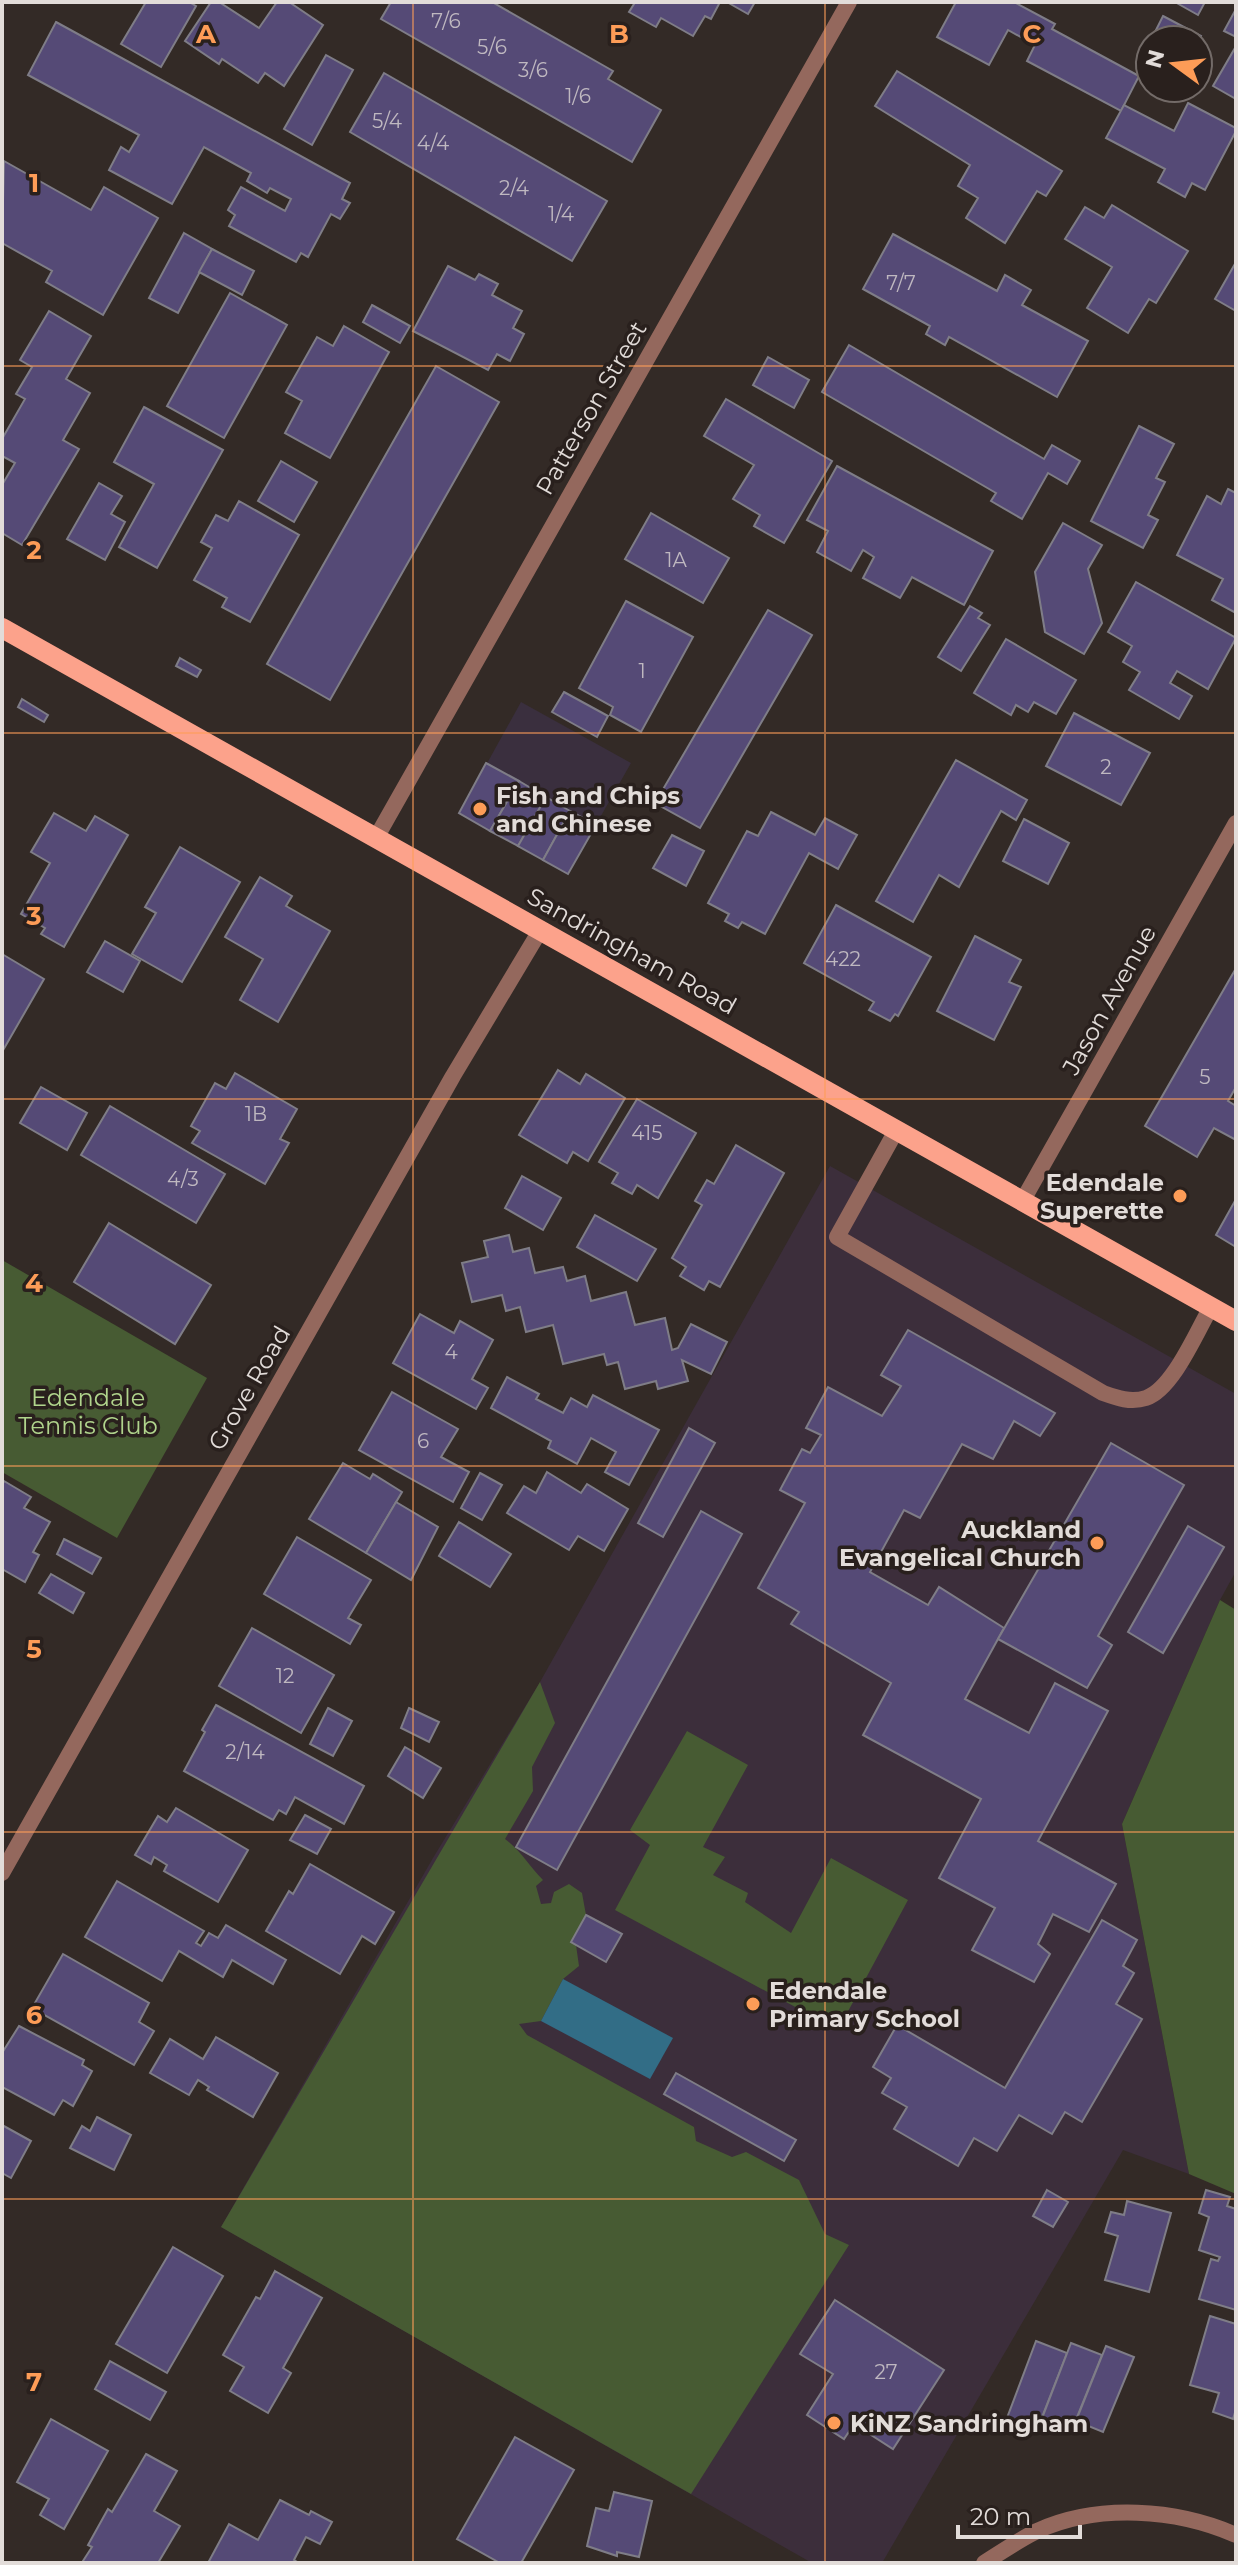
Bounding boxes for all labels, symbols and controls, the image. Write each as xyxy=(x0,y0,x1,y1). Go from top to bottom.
house number: 7/6 xyxy=(431,9,461,33)
text: A xyxy=(195,18,217,50)
text: B xyxy=(609,18,629,50)
text: C xyxy=(1023,18,1042,50)
north arrow xyxy=(1134,24,1214,104)
house number: 5/6 xyxy=(477,35,507,59)
text: N xyxy=(1140,47,1171,71)
house number: 3/6 xyxy=(518,58,548,82)
house number: 1/6 xyxy=(565,84,591,108)
house number: 5/4 xyxy=(372,109,402,133)
house number: 4/4 xyxy=(417,131,449,155)
text: 1 xyxy=(29,167,39,199)
house number: 2/4 xyxy=(499,176,529,200)
house number: 1/4 xyxy=(548,202,574,226)
house number: 7/7 xyxy=(886,271,916,295)
street label: Patterson Street xyxy=(530,316,653,500)
text: 2 xyxy=(26,534,42,566)
house number: 1A xyxy=(665,548,687,572)
house number: 1 xyxy=(638,659,646,683)
house number: 2 xyxy=(1100,755,1112,779)
place label: Fish and Chips and Chinese xyxy=(496,781,680,838)
marker: Fish and Chips and Chinese xyxy=(471,800,489,818)
street label: Sandringham Road xyxy=(522,881,742,1021)
text: 3 xyxy=(25,900,42,932)
street label: Jason Avenue xyxy=(1056,920,1162,1081)
house number: 422 xyxy=(825,947,861,971)
house number: 5 xyxy=(1199,1065,1211,1089)
house number: 1B xyxy=(245,1102,267,1126)
house number: 415 xyxy=(631,1121,663,1145)
house number: 4/3 xyxy=(167,1167,199,1191)
place label: Edendale Superette xyxy=(1040,1168,1164,1225)
marker: Edendale Superette xyxy=(1171,1187,1189,1205)
text: 4 xyxy=(25,1267,43,1299)
street label: Grove Road xyxy=(202,1321,296,1455)
house number: 4 xyxy=(444,1340,458,1364)
park label: Edendale Tennis Club xyxy=(18,1383,158,1440)
house number: 6 xyxy=(417,1429,429,1453)
place label: Auckland Evangelical Church xyxy=(839,1515,1081,1572)
marker: Auckland Evangelical Church xyxy=(1088,1534,1106,1552)
text: 5 xyxy=(26,1633,42,1665)
house number: 12 xyxy=(276,1664,294,1688)
house number: 2/14 xyxy=(225,1740,265,1764)
place label: Edendale Primary School xyxy=(769,1976,960,2033)
marker: Edendale Primary School xyxy=(744,1995,762,2013)
text: 6 xyxy=(26,1999,43,2031)
house number: 27 xyxy=(874,2360,898,2384)
text: 7 xyxy=(26,2366,42,2398)
place label: KiNZ Sandringham xyxy=(850,2409,1088,2438)
marker: KiNZ Sandringham xyxy=(825,2414,843,2432)
scale bar xyxy=(958,2489,1080,2539)
text: 20 m xyxy=(970,2502,1031,2531)

